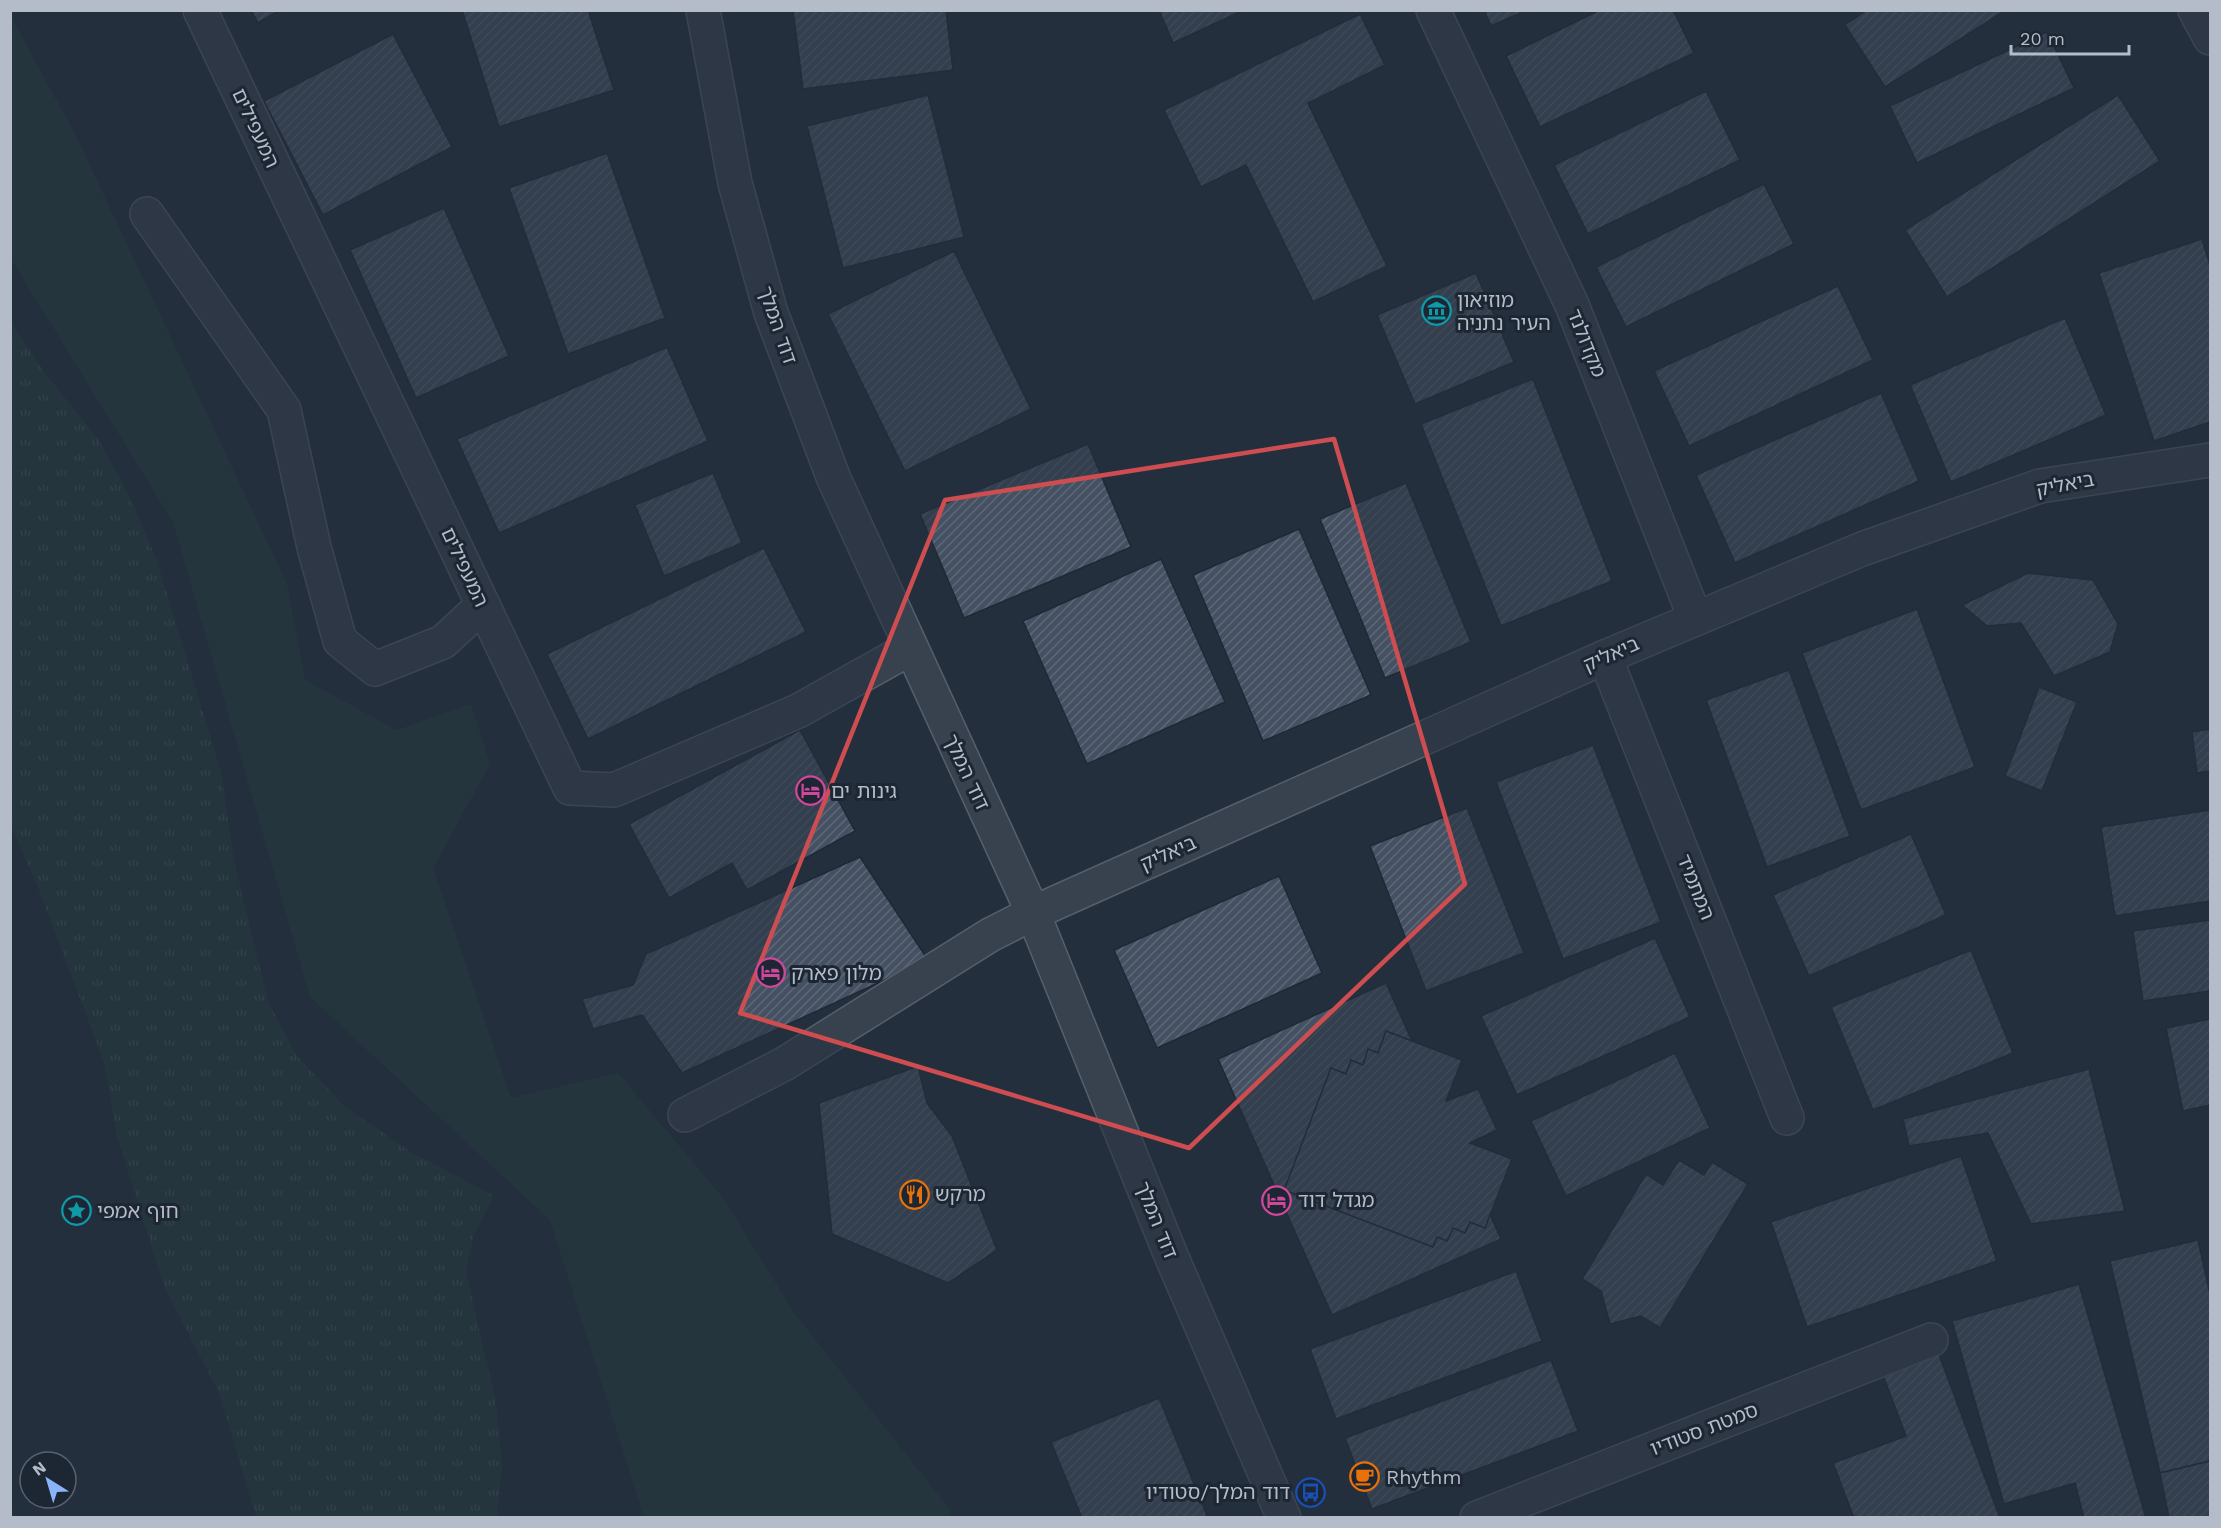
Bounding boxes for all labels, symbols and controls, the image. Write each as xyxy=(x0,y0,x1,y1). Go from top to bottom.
scale bar xyxy=(2011,18,2130,56)
text: 20 m xyxy=(2020,28,2065,49)
street label: המעפילים xyxy=(227,84,285,172)
street label: דוד המלך xyxy=(753,283,803,367)
place label: מוזיאון העיר נתניה xyxy=(1457,288,1551,335)
museum icon: מוזיאון העיר נתניה xyxy=(1420,295,1452,327)
street label: מקדולנד xyxy=(1562,305,1612,381)
street label: ביאליק xyxy=(2034,467,2096,501)
street label: המעפילים xyxy=(436,523,494,611)
street label: ביאליק xyxy=(1579,631,1643,677)
street label: דוד המלך xyxy=(939,730,995,814)
hotel icon: גינות ים xyxy=(794,775,826,807)
place label: גינות ים xyxy=(831,779,897,803)
street label: ביאליק xyxy=(1136,830,1200,876)
street label: המתמיד xyxy=(1672,851,1720,923)
hotel icon: מלון פארק xyxy=(754,957,786,989)
place label: מלון פארק xyxy=(791,961,882,985)
restaurant icon: מרקש xyxy=(898,1178,930,1210)
street label: דוד המלך xyxy=(1131,1178,1183,1262)
place label: מרקש xyxy=(935,1182,986,1206)
hotel icon: מגדל דוד xyxy=(1261,1184,1293,1216)
place label: מגדל דוד xyxy=(1298,1188,1374,1212)
place icon: חוף אמפי xyxy=(60,1195,92,1227)
place label: חוף אמפי xyxy=(97,1199,179,1223)
street label: סמטת סטודיו xyxy=(1647,1397,1761,1461)
north arrow xyxy=(18,1450,78,1510)
text: N xyxy=(29,1457,50,1480)
cafe icon: Rhythm xyxy=(1349,1461,1381,1493)
place label: Rhythm xyxy=(1386,1465,1461,1489)
bus stop icon: דוד המלך/סטודיו xyxy=(1295,1476,1327,1508)
place label: דוד המלך/סטודיו xyxy=(1146,1480,1290,1504)

